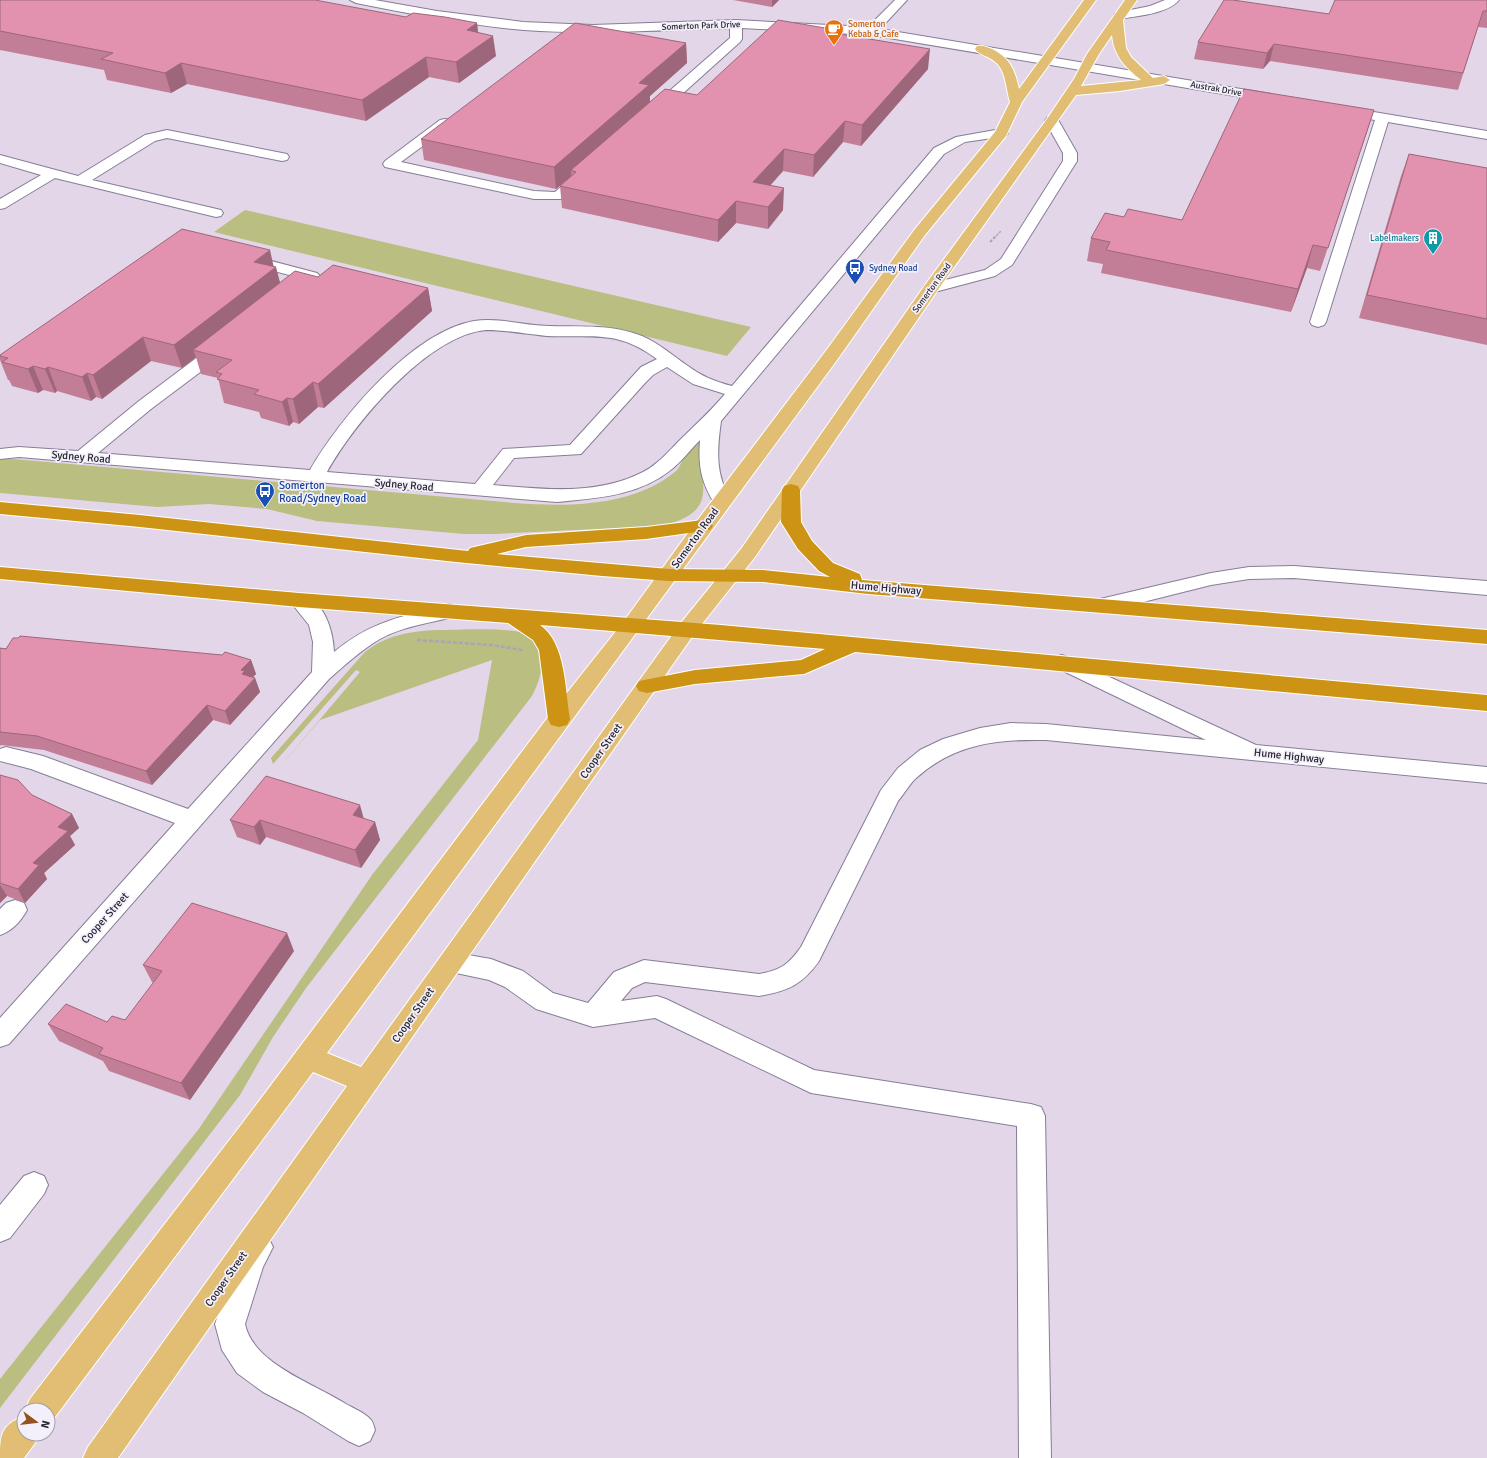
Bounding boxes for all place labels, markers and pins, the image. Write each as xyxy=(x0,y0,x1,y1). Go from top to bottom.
cafe icon: Somerton Kebab & Cafe xyxy=(823,18,845,46)
place label: Somerton Kebab & Cafe xyxy=(848,19,899,40)
building icon: Labelmakers xyxy=(1422,227,1444,255)
place label: Labelmakers xyxy=(1370,233,1419,244)
bus stop icon: Sydney Road xyxy=(844,257,866,285)
place label: Sydney Road xyxy=(869,263,918,274)
place label: Somerton Road/Sydney Road xyxy=(279,479,367,505)
bus stop icon: Somerton Road/Sydney Road xyxy=(254,480,276,508)

